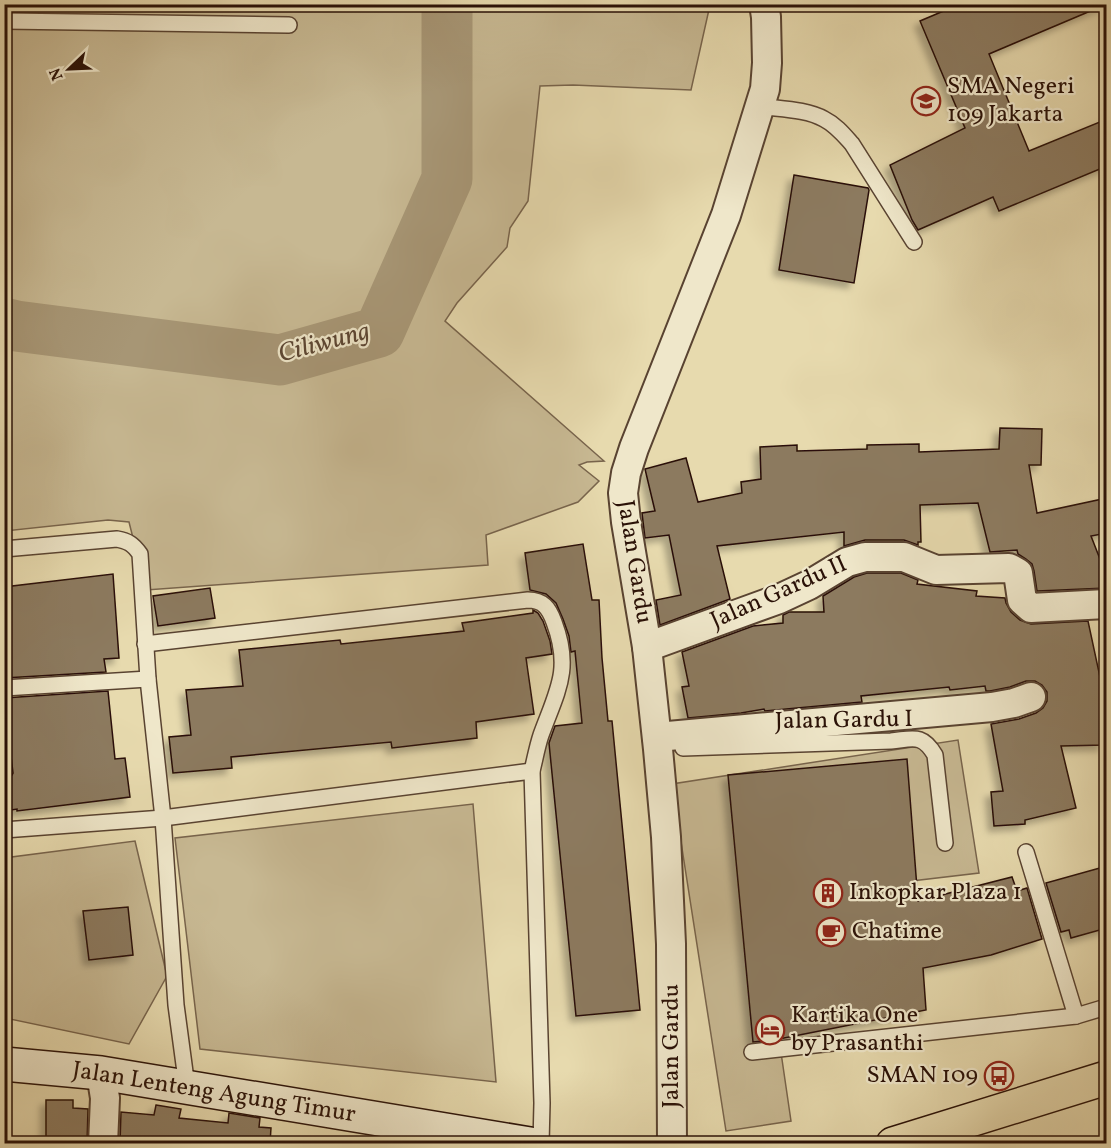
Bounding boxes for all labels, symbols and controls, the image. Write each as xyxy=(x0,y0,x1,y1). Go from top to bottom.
north arrow xyxy=(39,39,99,99)
text: N xyxy=(44,64,69,84)
place label: SMA Negeri 109 Jakarta xyxy=(947,70,1074,132)
school or university icon: SMA Negeri 109 Jakarta xyxy=(910,85,942,117)
water label: Ciliwung xyxy=(274,314,374,372)
street label: Jalan Gardu xyxy=(607,498,661,626)
street label: Jalan Gardu II xyxy=(705,548,853,638)
street label: Jalan Gardu I xyxy=(775,703,913,739)
place label: Inkopkar Plaza 1 xyxy=(849,876,1022,910)
building icon: Inkopkar Plaza 1 xyxy=(812,877,844,909)
place label: Chatime xyxy=(852,915,942,949)
cafe icon: Chatime xyxy=(815,916,847,948)
street label: Jalan Gardu xyxy=(655,984,689,1108)
place label: Kartika One by Prasanthi xyxy=(791,999,923,1061)
hotel icon: Kartika One by Prasanthi xyxy=(754,1014,786,1046)
street label: Jalan Lenteng Agung Timur xyxy=(70,1054,358,1132)
place label: SMAN 109 xyxy=(866,1059,978,1093)
bus stop icon: SMAN 109 xyxy=(983,1060,1015,1092)

